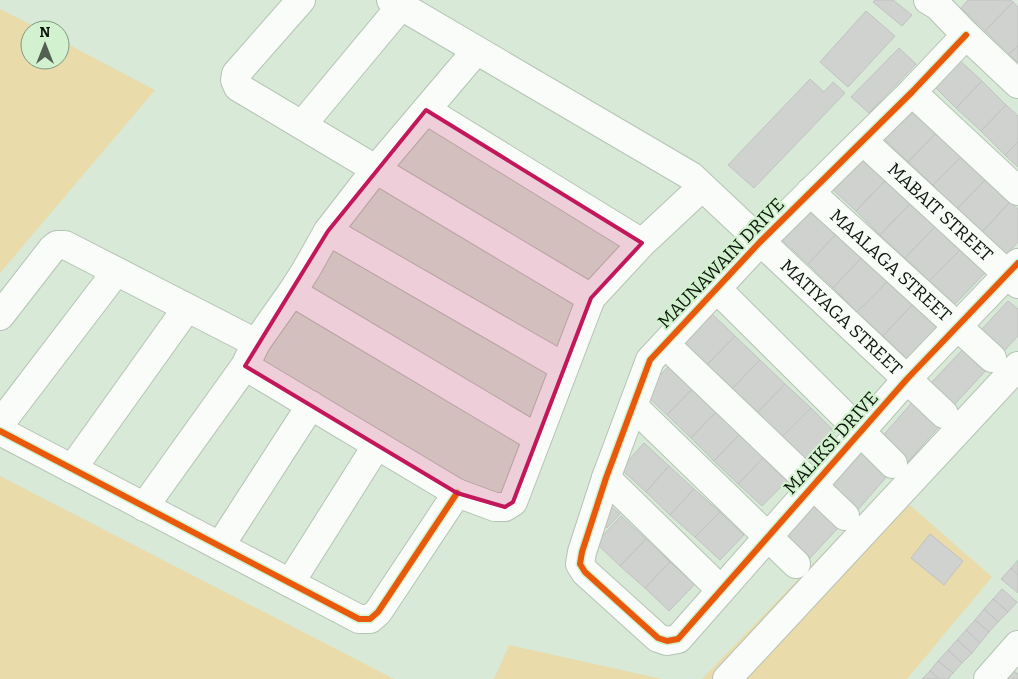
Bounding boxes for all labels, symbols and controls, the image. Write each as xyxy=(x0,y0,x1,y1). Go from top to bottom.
north arrow xyxy=(20,20,70,70)
text: N xyxy=(40,24,51,41)
street label: MABAIT STREET xyxy=(883,158,998,266)
street label: MAUNAWAIN DRIVE xyxy=(653,193,789,333)
street label: MAALAGA STREET xyxy=(825,205,956,327)
street label: MATIYAGA STREET xyxy=(776,255,907,380)
street label: MALIKSI DRIVE xyxy=(779,387,883,499)

